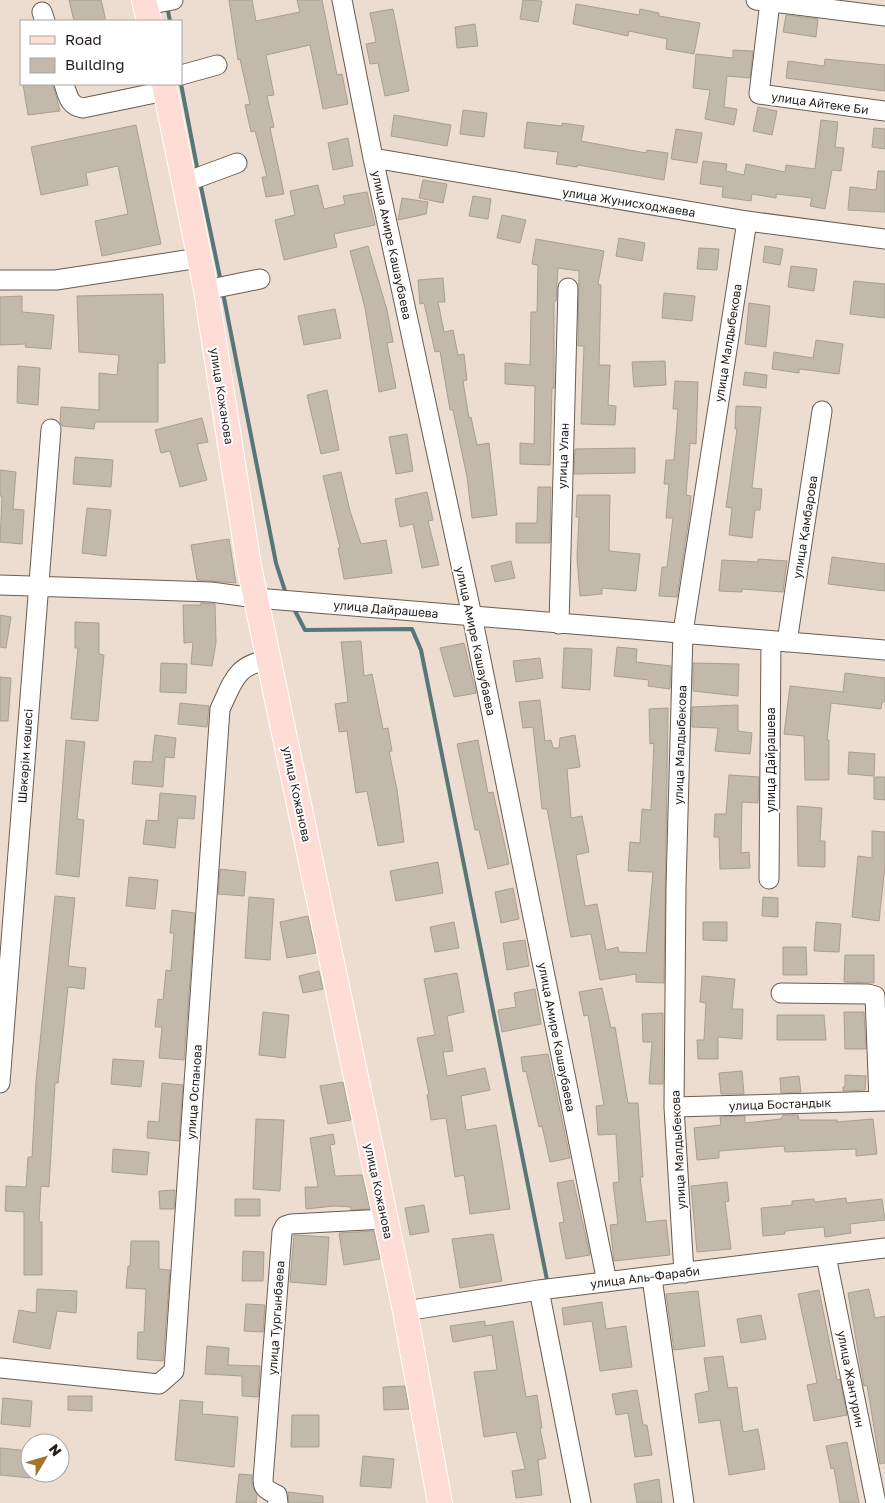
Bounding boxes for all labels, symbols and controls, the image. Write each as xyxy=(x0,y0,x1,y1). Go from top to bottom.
legend xyxy=(20,20,182,85)
text: Road xyxy=(65,30,102,48)
text: Building xyxy=(65,55,125,73)
street label: улица Айтеке Би xyxy=(770,89,870,117)
street label: улица Амире Кашаубаева xyxy=(369,169,415,321)
street label: улица Жунисходжаева xyxy=(561,184,697,220)
street label: улица Малдыбекова xyxy=(711,283,745,403)
street label: улица Кожанова xyxy=(207,347,237,445)
street label: улица Улан xyxy=(554,423,572,489)
street label: улица Қамбарова xyxy=(789,474,821,580)
street label: улица Амире Кашаубаева xyxy=(453,565,499,717)
street label: улица Дайрашева xyxy=(333,597,439,621)
street label: улица Малдыбекова xyxy=(670,685,690,805)
street label: улица Дайрашева xyxy=(763,707,778,813)
street label: Шәкәрім көшесі xyxy=(14,708,36,804)
street label: улица Кожанова xyxy=(280,745,314,843)
street label: улица Амире Кашаубаева xyxy=(535,961,579,1113)
street label: улица Оспанова xyxy=(183,1044,205,1140)
street label: улица Малдыбекова xyxy=(667,1090,689,1210)
street label: улица Бостандык xyxy=(728,1095,832,1113)
street label: улица Кожанова xyxy=(362,1142,396,1240)
street label: улица Тургынбаева xyxy=(265,1260,287,1376)
street label: улица Аль-Фараби xyxy=(589,1263,701,1291)
street label: улица Жантурин xyxy=(834,1329,868,1429)
north arrow xyxy=(20,1433,70,1483)
text: N xyxy=(46,1440,66,1459)

